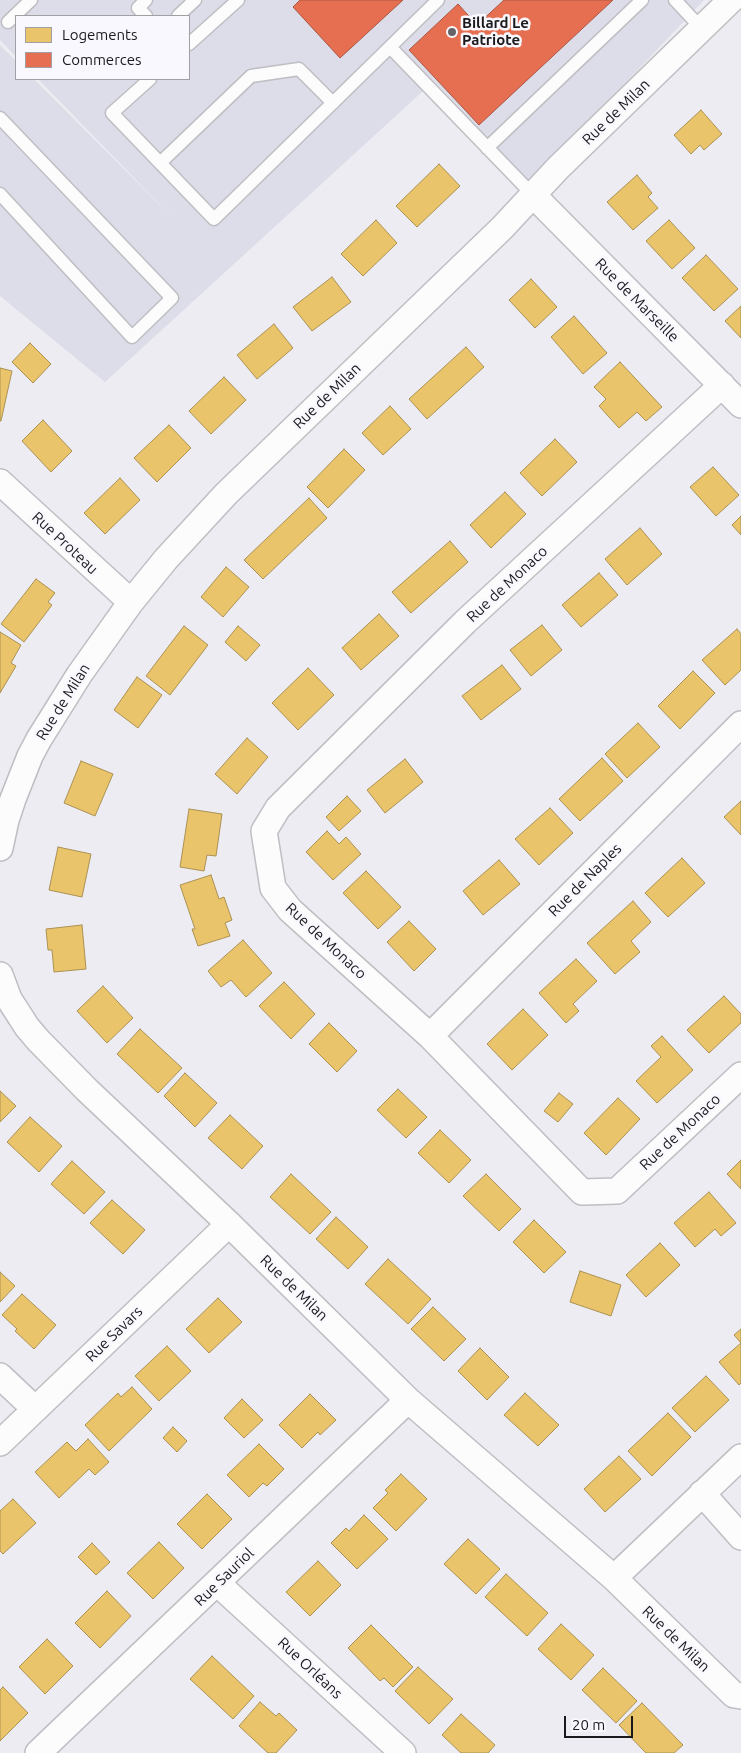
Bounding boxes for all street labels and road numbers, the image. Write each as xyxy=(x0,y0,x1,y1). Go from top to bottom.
street label: Rue de Milan xyxy=(578,75,654,149)
street label: Rue de Marseille xyxy=(591,254,683,346)
street label: Rue de Milan xyxy=(289,359,365,433)
street label: Rue Proteau xyxy=(28,508,102,578)
street label: Rue de Monaco xyxy=(463,542,551,626)
street label: Rue de Milan xyxy=(32,660,94,744)
street label: Rue de Naples xyxy=(545,840,625,920)
street label: Rue de Monaco xyxy=(282,899,370,983)
street label: Rue de Monaco xyxy=(636,1090,724,1174)
street label: Rue de Milan xyxy=(256,1251,332,1325)
street label: Rue Savars xyxy=(82,1302,146,1366)
street label: Rue Sauriol xyxy=(190,1544,258,1610)
street label: Rue de Milan xyxy=(638,1602,714,1676)
street label: Rue Orléans xyxy=(274,1633,346,1703)

